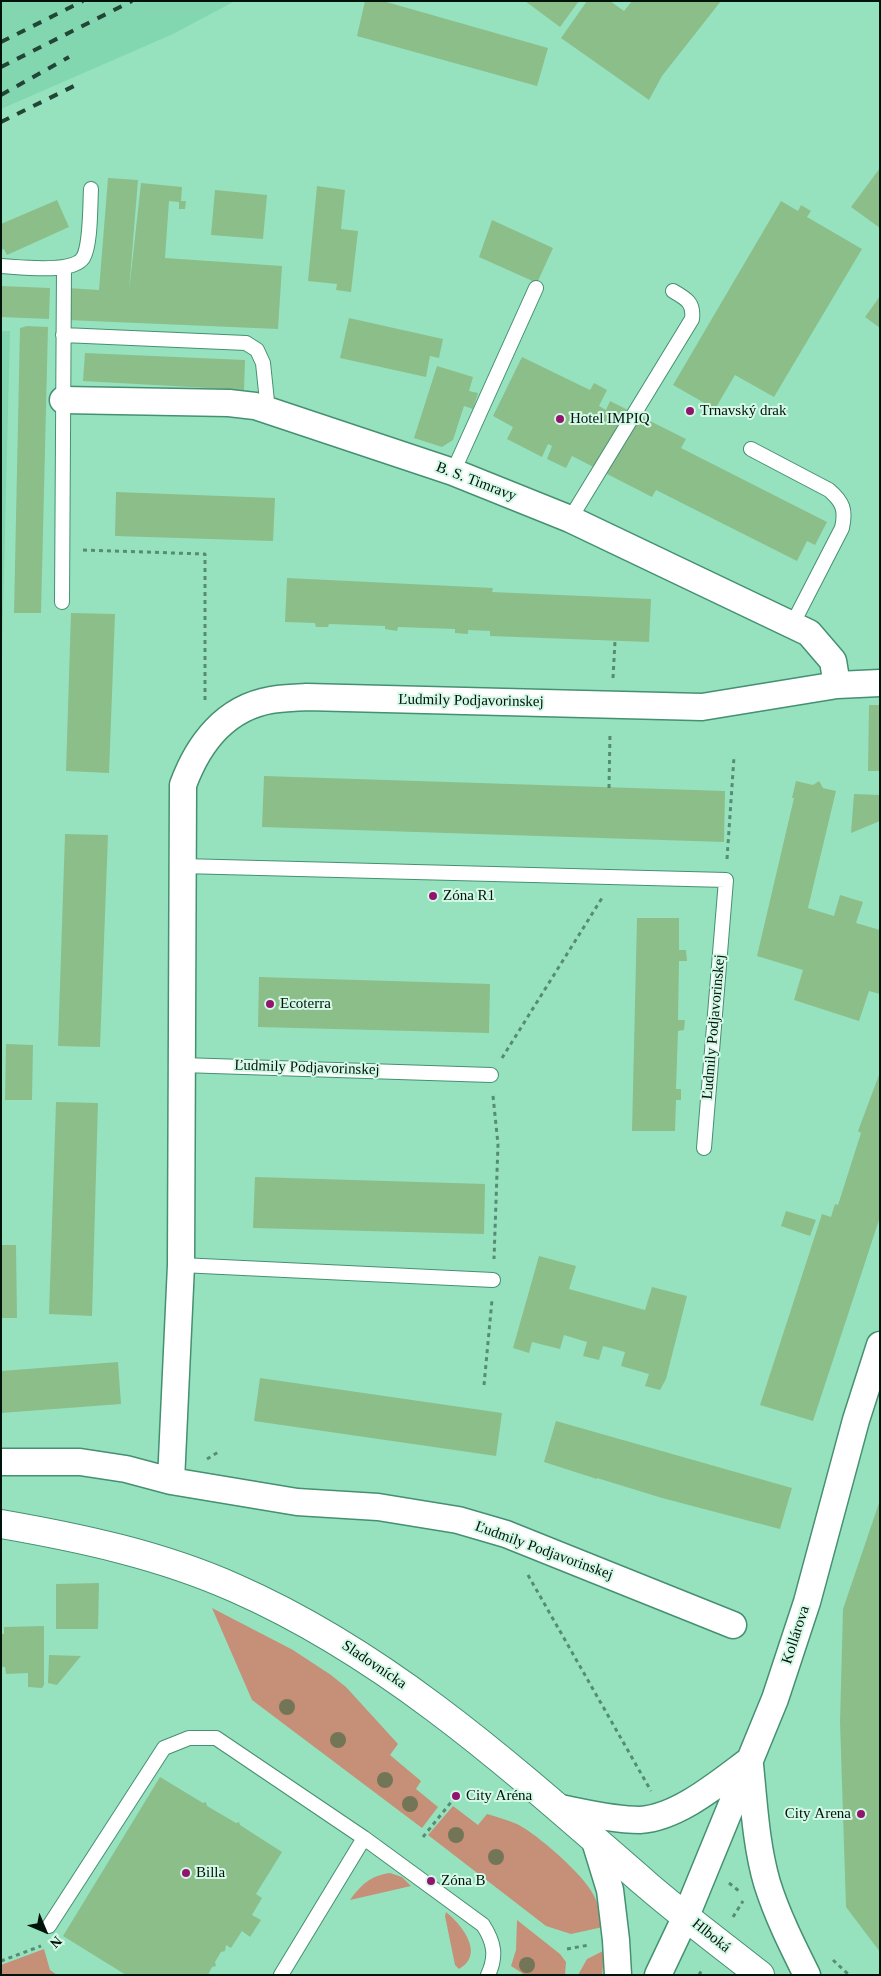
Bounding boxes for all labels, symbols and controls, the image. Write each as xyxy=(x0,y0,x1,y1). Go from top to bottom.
place label: Trnavský drak xyxy=(700,402,787,420)
marker: Trnavský drak xyxy=(684,405,696,417)
place label: Hotel IMPIQ xyxy=(570,410,650,428)
marker: Hotel IMPIQ xyxy=(554,413,566,425)
street label: B. S. Timravy xyxy=(433,458,519,506)
street label: Ľudmily Podjavorinskej xyxy=(398,691,544,711)
place label: Zóna R1 xyxy=(443,887,495,905)
marker: Zóna R1 xyxy=(427,890,439,902)
street label: Ľudmily Podjavorinskej xyxy=(699,954,729,1100)
place label: Ecoterra xyxy=(280,995,331,1013)
marker: Ecoterra xyxy=(264,998,276,1010)
street label: Ľudmily Podjavorinskej xyxy=(234,1056,380,1080)
street label: Ľudmily Podjavorinskej xyxy=(473,1518,615,1584)
street label: Kollárova xyxy=(778,1604,814,1666)
street label: Sladovnícka xyxy=(338,1637,410,1693)
place label: City Aréna xyxy=(466,1787,532,1805)
marker: City Aréna xyxy=(450,1790,462,1802)
place label: City Arena xyxy=(785,1805,851,1823)
marker: City Arena xyxy=(855,1808,867,1820)
place label: Billa xyxy=(196,1864,225,1882)
marker: Billa xyxy=(180,1867,192,1879)
place label: Zóna B xyxy=(441,1872,486,1890)
marker: Zóna B xyxy=(425,1875,437,1887)
north arrow xyxy=(20,1906,70,1956)
street label: Hlboká xyxy=(688,1915,734,1957)
text: N xyxy=(47,1933,65,1951)

